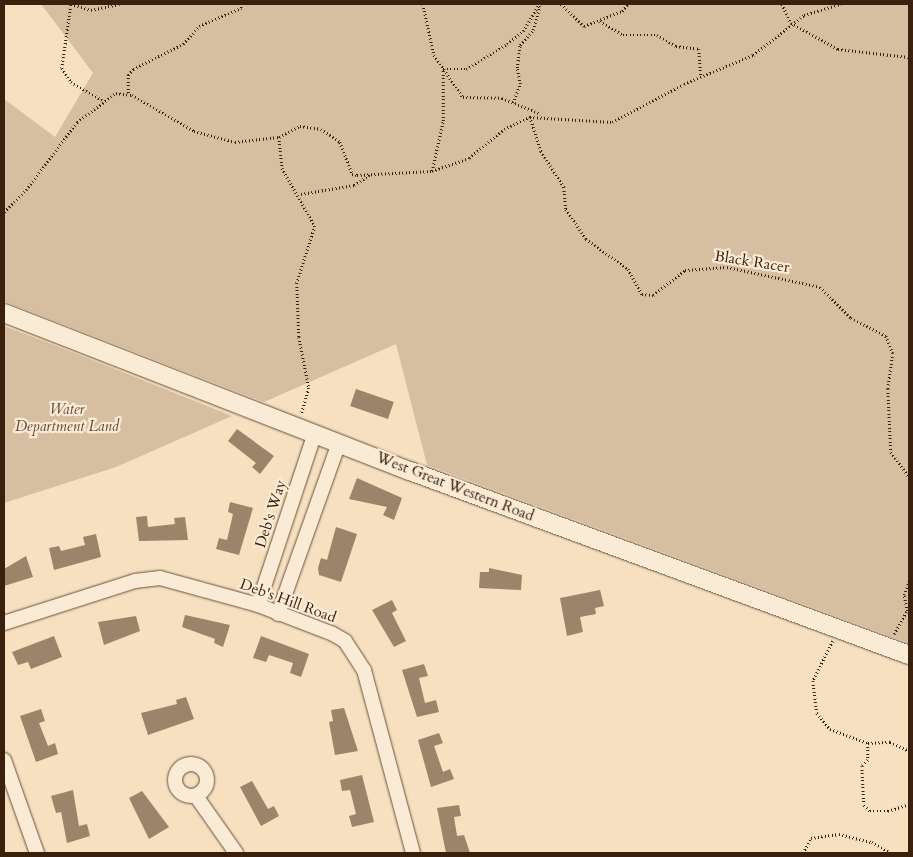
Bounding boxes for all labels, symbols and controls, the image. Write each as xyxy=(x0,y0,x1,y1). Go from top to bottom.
street label: Black Racer xyxy=(713,247,791,277)
park label: Water Department Land xyxy=(15,400,119,435)
street label: West Great Western Road xyxy=(374,449,536,525)
street label: Deb's Way xyxy=(252,478,290,550)
street label: Deb's Hill Road xyxy=(238,575,338,627)

